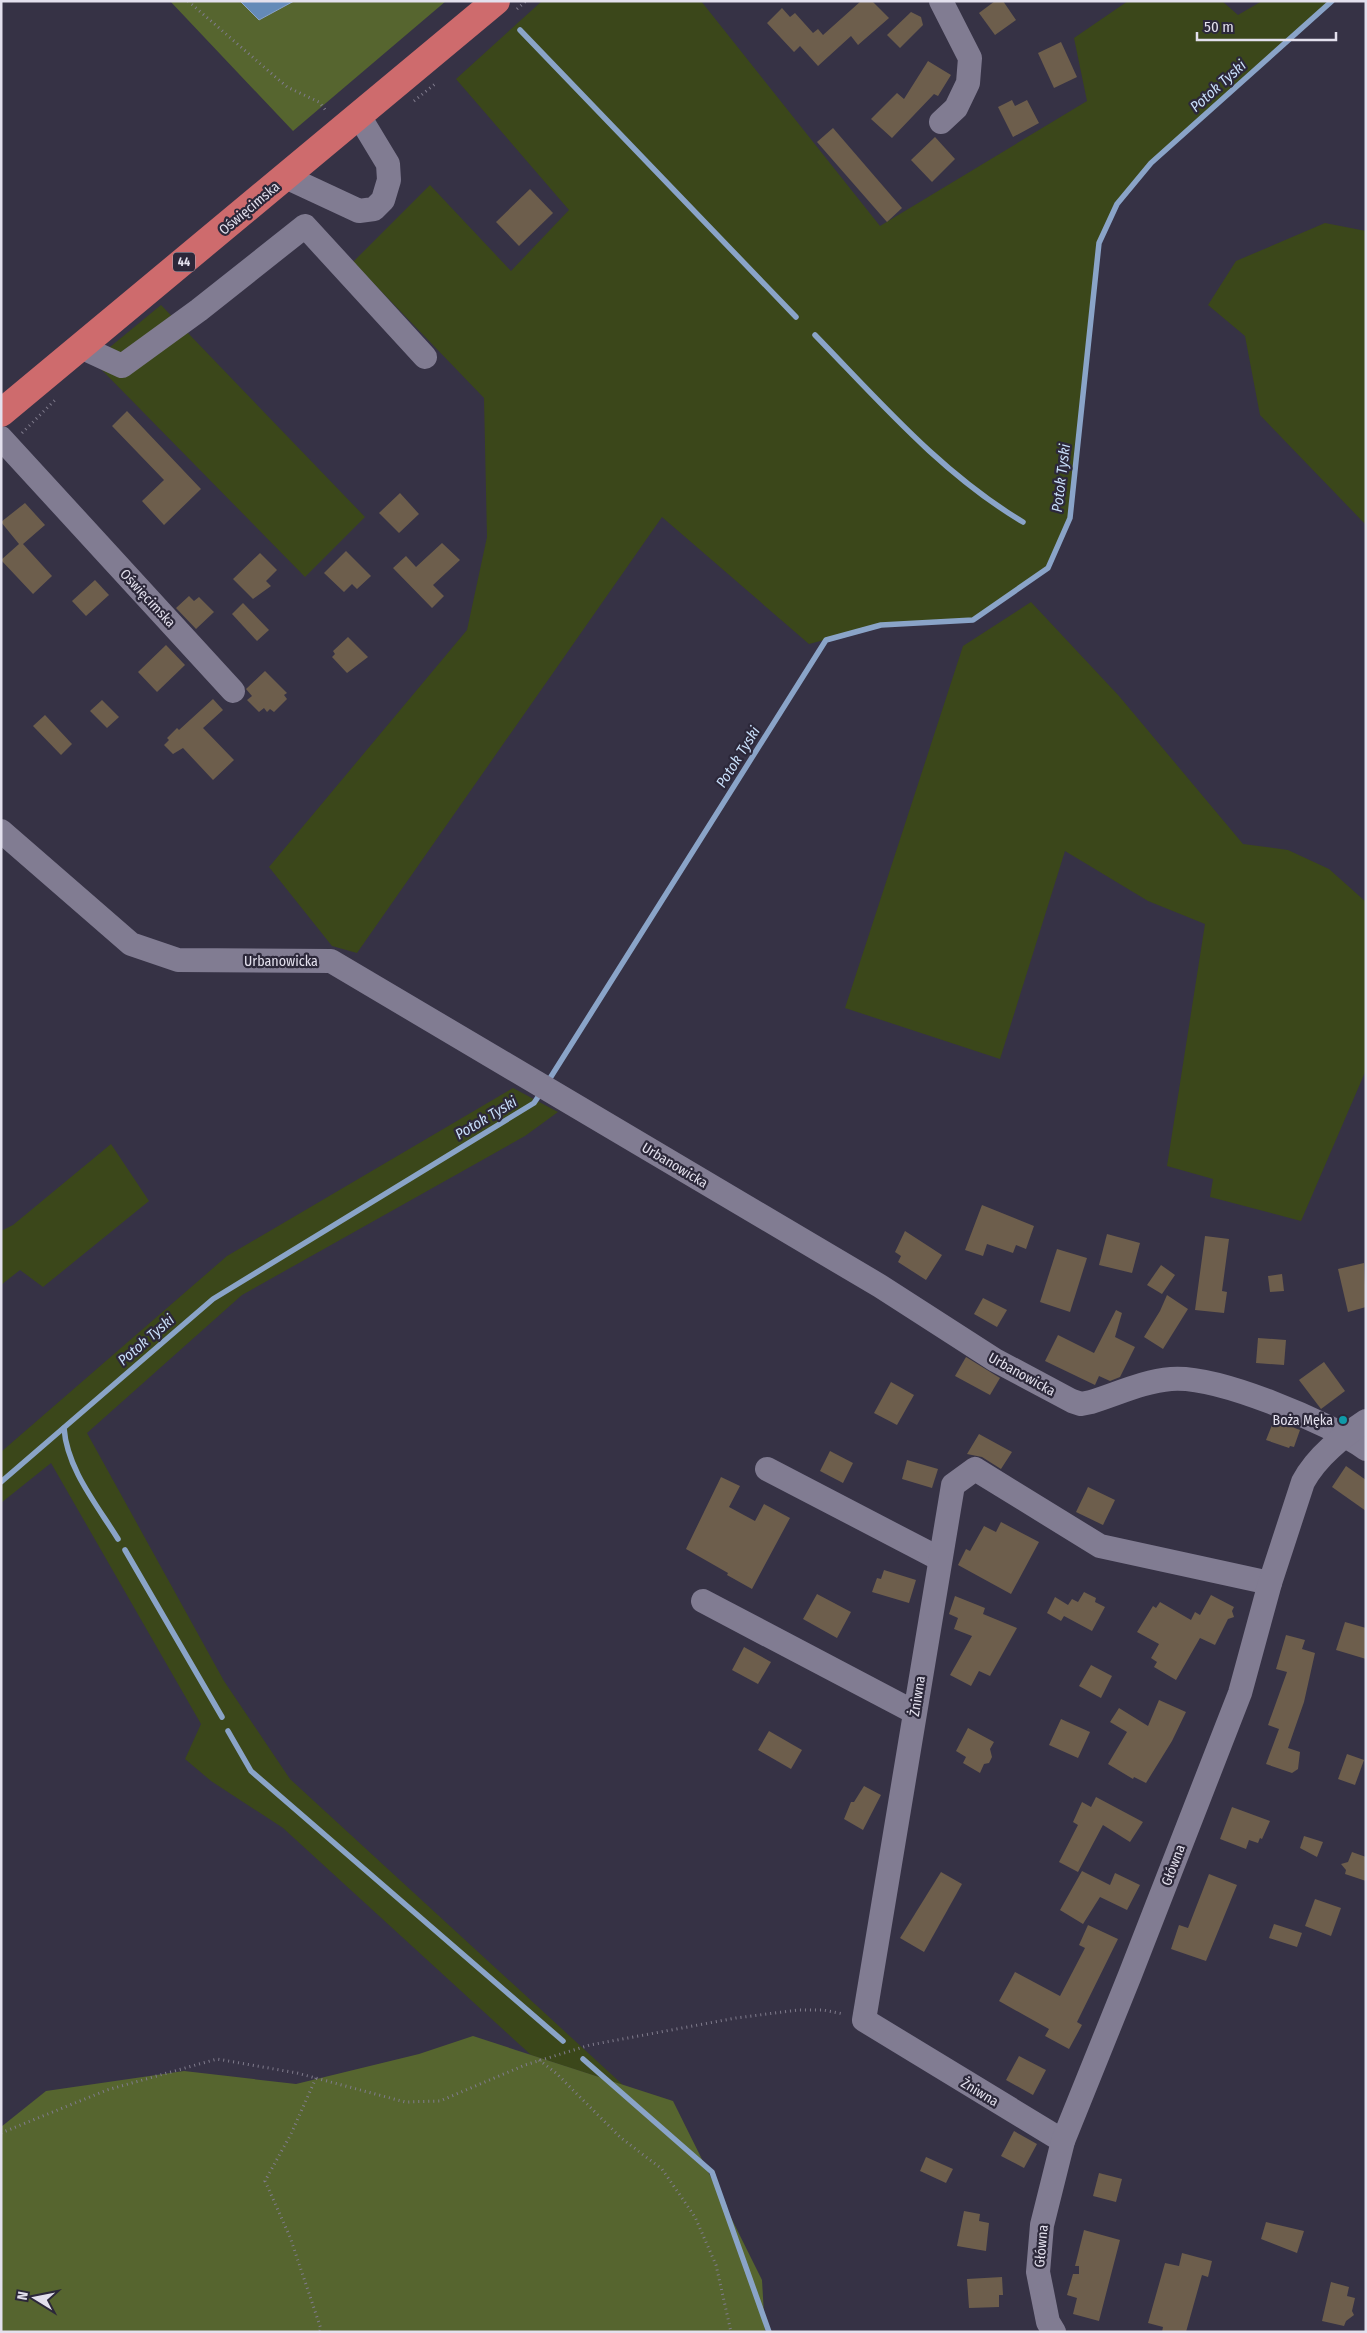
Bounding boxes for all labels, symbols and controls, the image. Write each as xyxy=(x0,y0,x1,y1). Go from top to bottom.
scale bar xyxy=(1197,10,1336,42)
text: 50 m xyxy=(1204,18,1234,36)
water label: Potok Tyski xyxy=(1186,56,1250,116)
street label: Oświęcimska xyxy=(216,178,283,239)
road number: 44 xyxy=(173,252,195,272)
water label: Potok Tyski xyxy=(1048,443,1074,513)
street label: Oświęcimska xyxy=(116,566,179,631)
water label: Potok Tyski xyxy=(712,723,764,791)
street label: Urbanowicka xyxy=(244,953,318,970)
water label: Potok Tyski xyxy=(452,1092,520,1143)
street label: Urbanowicka xyxy=(639,1139,711,1192)
water label: Potok Tyski xyxy=(114,1310,178,1369)
street label: Urbanowicka xyxy=(985,1349,1058,1400)
place label: Boża Męka xyxy=(1273,1412,1333,1429)
marker: Boża Męka xyxy=(1337,1414,1349,1426)
street label: Żniwna xyxy=(906,1675,929,1718)
street label: Główna xyxy=(1158,1842,1189,1888)
street label: Żniwna xyxy=(958,2075,1002,2110)
street label: Główna xyxy=(1031,2224,1052,2268)
north arrow xyxy=(10,2273,60,2323)
text: N xyxy=(14,2290,32,2301)

